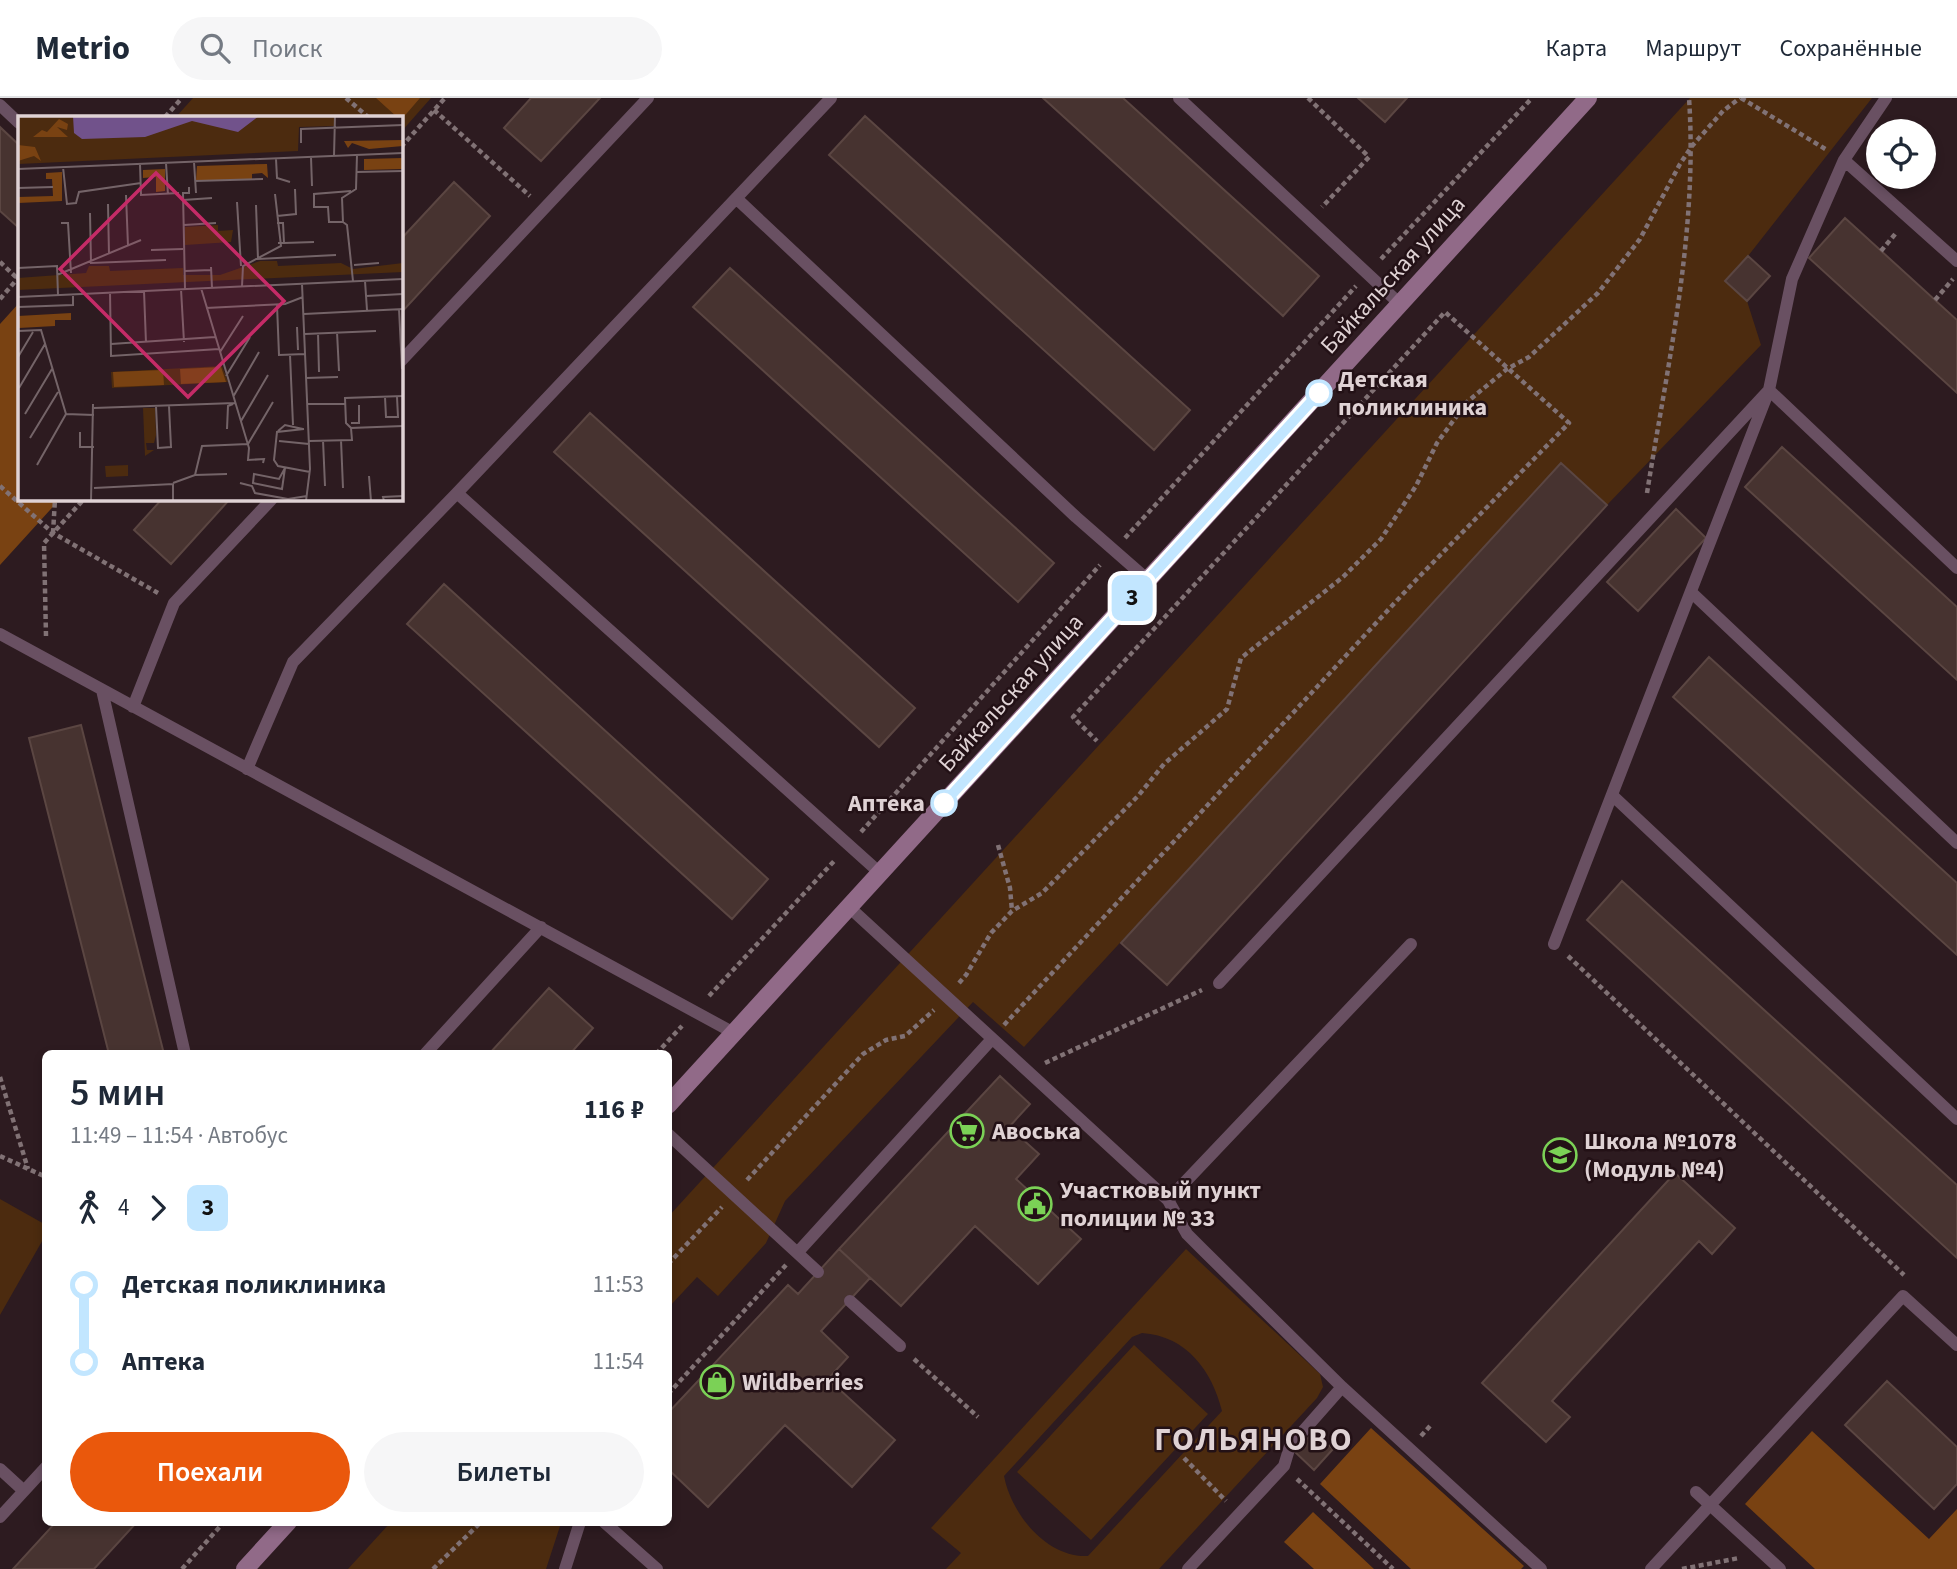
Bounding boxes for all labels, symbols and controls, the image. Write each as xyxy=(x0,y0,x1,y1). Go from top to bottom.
search box xyxy=(172,17,662,80)
text: Metrio xyxy=(35,25,130,72)
icon: search xyxy=(196,29,234,67)
text: Поиск xyxy=(252,30,322,67)
text: Карта xyxy=(1546,31,1607,66)
text: Маршрут xyxy=(1645,31,1741,66)
text: Сохранённые xyxy=(1779,31,1922,66)
inset map xyxy=(18,116,402,500)
map controls xyxy=(1866,119,1936,189)
button: locate xyxy=(1866,119,1936,189)
street label: Байкальская улица xyxy=(1312,188,1474,362)
place label: Детская поликлиника xyxy=(1338,362,1487,425)
marker: Детская поликлиника xyxy=(1306,380,1332,406)
line badge: 3 xyxy=(1109,575,1155,621)
text: 3 xyxy=(1126,580,1138,615)
street label: Байкальская улица xyxy=(930,606,1092,780)
place label: Аптека xyxy=(847,786,925,821)
marker: Аптека xyxy=(931,790,957,816)
text: 5 мин xyxy=(70,1066,165,1120)
text: 116 ₽ xyxy=(584,1091,644,1128)
supermarket icon: Авоська xyxy=(948,1112,986,1150)
place label: Авоська xyxy=(991,1114,1081,1149)
text: 11:49 – 11:54 · Автобус xyxy=(70,1119,288,1152)
place label: Школа №1078 (Модуль №4) xyxy=(1584,1124,1737,1187)
school or university icon: Школа №1078 (Модуль №4) xyxy=(1541,1136,1579,1174)
place label: Участковый пункт полиции № 33 xyxy=(1060,1173,1261,1236)
public building icon: Участковый пункт полиции № 33 xyxy=(1016,1185,1054,1223)
icon: walk xyxy=(70,1189,108,1227)
icon: forward xyxy=(139,1189,177,1227)
text: 3 xyxy=(201,1190,214,1225)
text: 4 xyxy=(118,1191,129,1224)
text: Детская поликлиника xyxy=(122,1266,386,1303)
text: 11:53 xyxy=(593,1268,644,1301)
text: Аптека xyxy=(122,1343,205,1380)
text: 11:54 xyxy=(593,1345,644,1378)
shop icon: Wildberries xyxy=(698,1363,736,1401)
place label: Wildberries xyxy=(742,1365,864,1400)
district label: ГОЛЬЯНОВО xyxy=(1154,1417,1354,1463)
button: Поехали xyxy=(70,1432,350,1512)
button: Билеты xyxy=(364,1432,644,1512)

